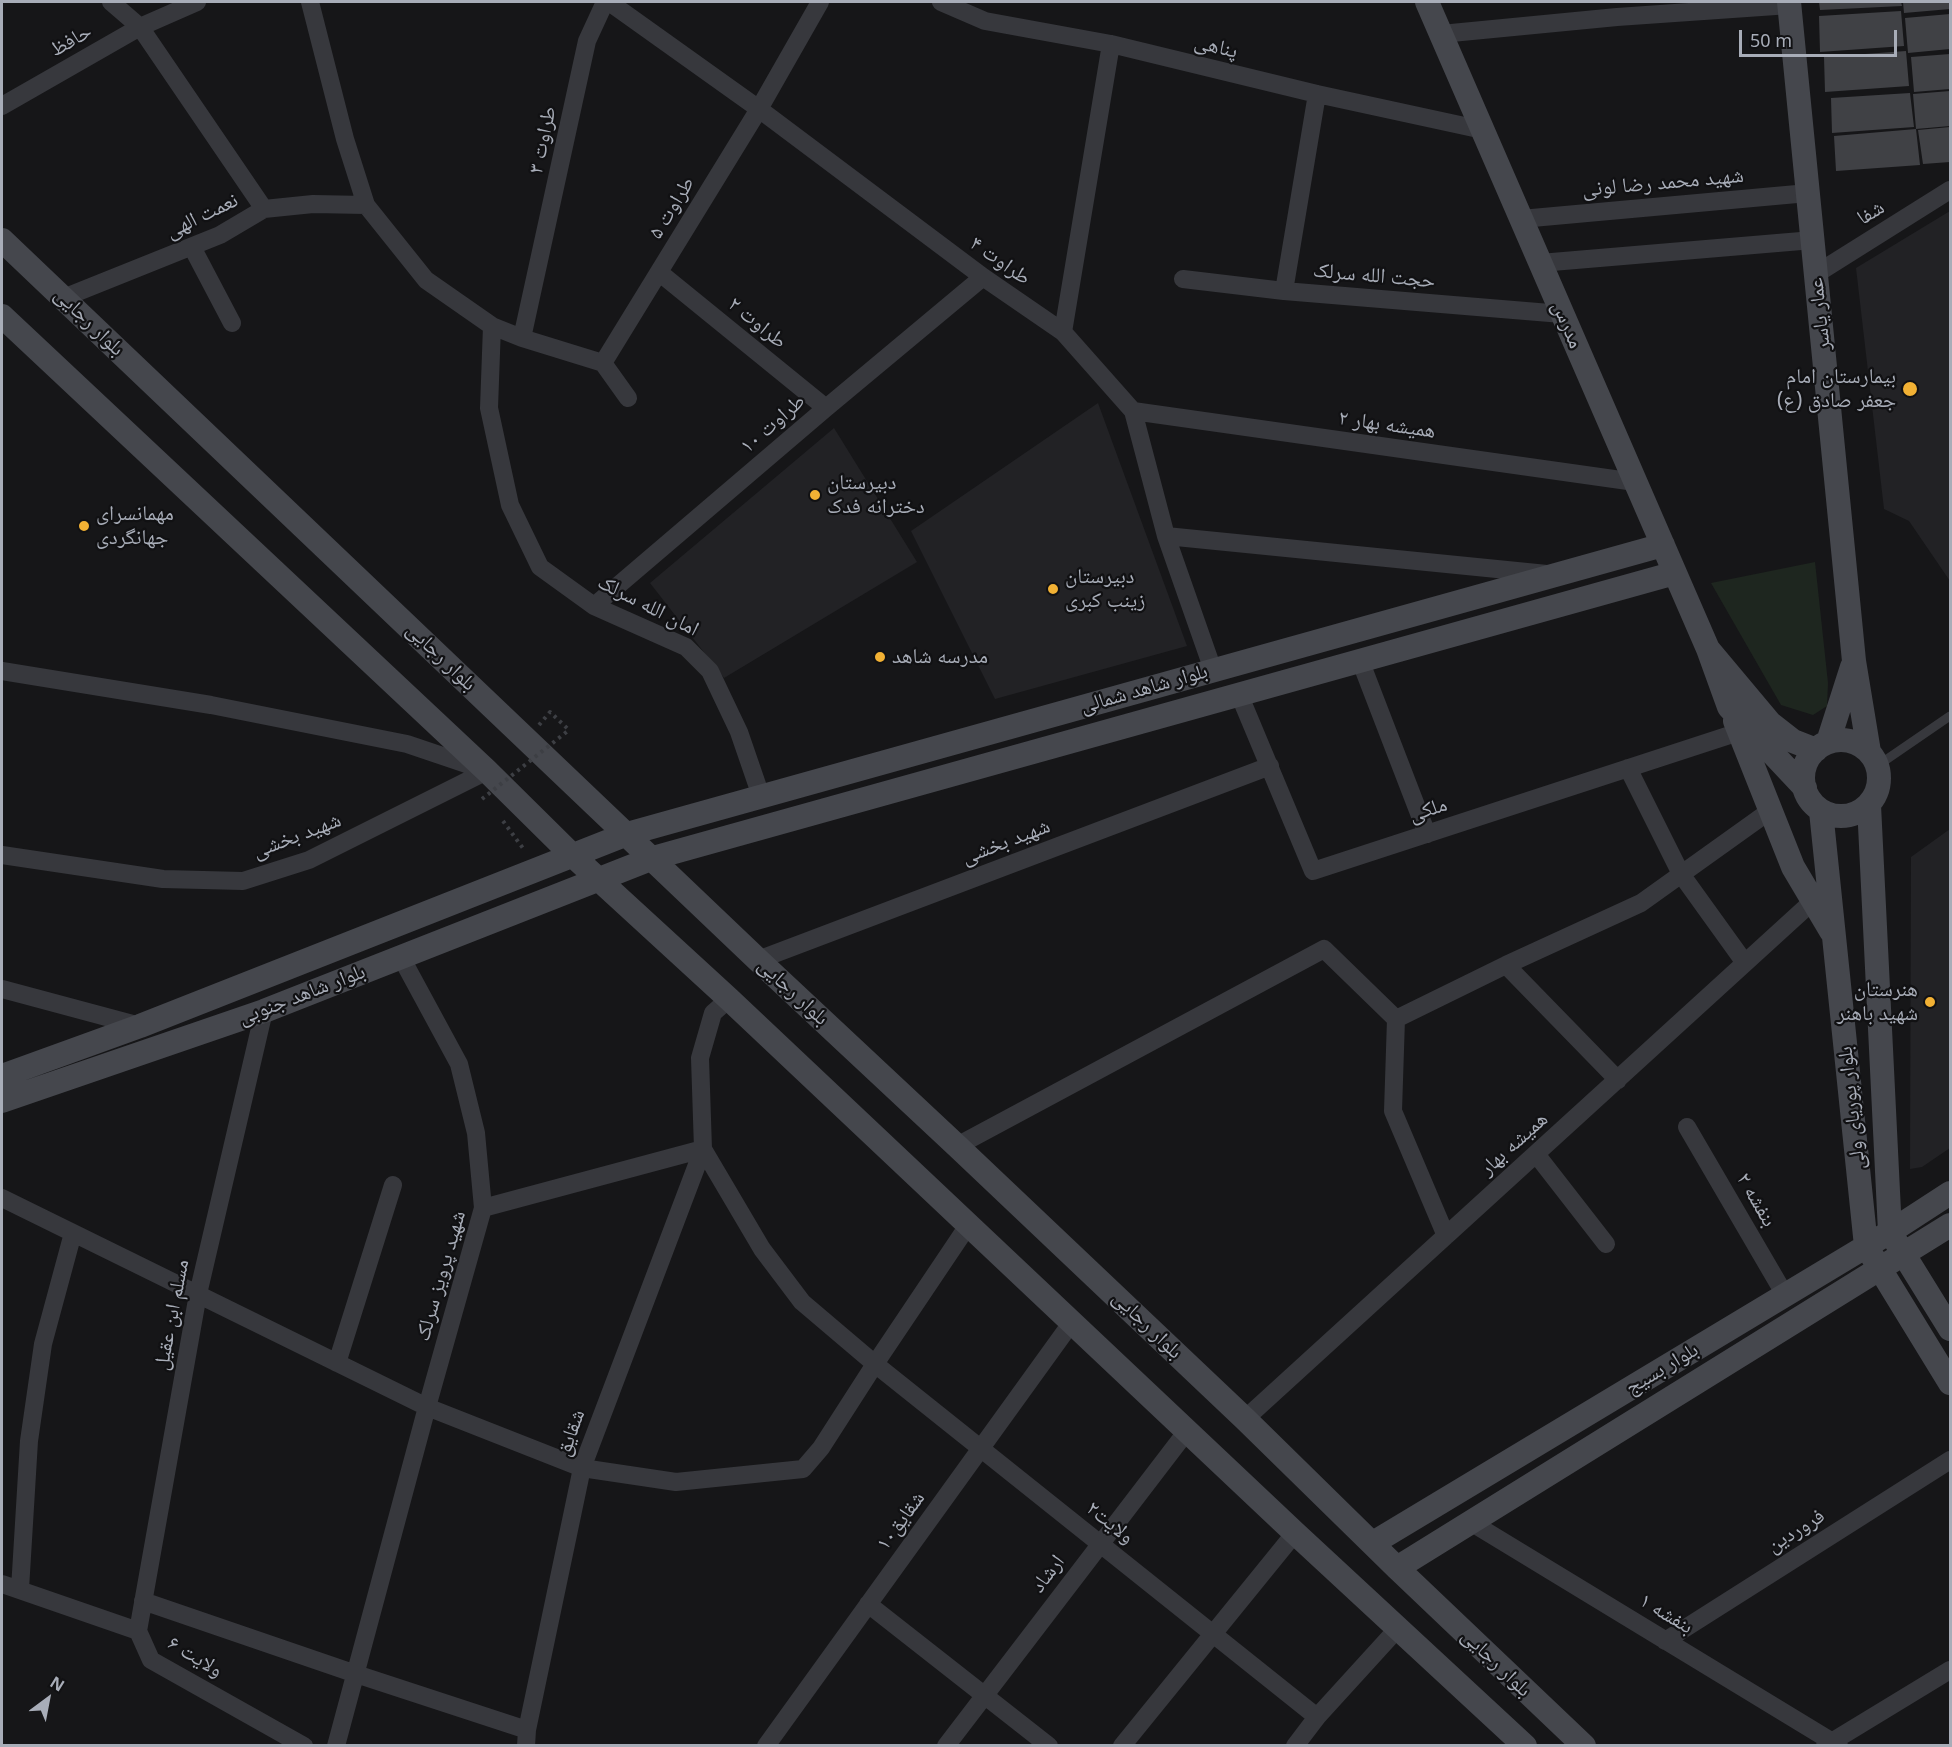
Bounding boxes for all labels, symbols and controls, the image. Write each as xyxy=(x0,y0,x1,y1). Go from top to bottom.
scale bar xyxy=(1742,18,1900,56)
street label: حافظ xyxy=(46,19,96,63)
text: 50 m xyxy=(1750,28,1792,52)
street label: پناهی xyxy=(1192,29,1240,65)
street label: طراوت ۳ xyxy=(524,104,562,176)
street label: شهید محمد رضا لونی xyxy=(1581,163,1745,203)
street label: طراوت ۵ xyxy=(644,172,700,244)
street label: نعمت الهی xyxy=(162,188,242,244)
street label: شفا xyxy=(1853,195,1889,231)
street label: طراوت ۴ xyxy=(965,231,1035,291)
street label: حجت الله سرلک xyxy=(1312,258,1436,294)
street label: عمار یاسر xyxy=(1804,276,1836,352)
street label: بلوار رجایی xyxy=(49,282,129,362)
street label: طراوت ۲ xyxy=(723,292,791,354)
street label: مدرس xyxy=(1546,298,1588,352)
place label: بیمارستان امام جعفر صادق (ع) xyxy=(1777,364,1896,414)
marker: بیمارستان امام جعفر صادق (ع) xyxy=(1901,380,1919,398)
street label: طراوت ۱۰ xyxy=(735,389,811,459)
street label: همیشه بهار ۲ xyxy=(1337,406,1437,444)
place label: دبیرستان دخترانه فدک xyxy=(827,470,925,520)
marker: دبیرستان دخترانه فدک xyxy=(808,488,822,502)
place label: مهمانسرای جهانگردی xyxy=(96,501,174,551)
marker: مهمانسرای جهانگردی xyxy=(77,519,91,533)
place label: دبیرستان زینب کبری xyxy=(1065,564,1145,614)
street label: امان الله سرلک xyxy=(593,570,703,642)
marker: دبیرستان زینب کبری xyxy=(1046,582,1060,596)
street label: بلوار رجایی xyxy=(401,617,481,697)
place label: مدرسه شاهد xyxy=(892,644,988,670)
marker: مدرسه شاهد xyxy=(873,650,887,664)
street label: بلوار شاهد شمالی xyxy=(1077,659,1211,719)
street label: ملکی xyxy=(1406,792,1450,828)
street label: شهید بخشی xyxy=(249,808,345,864)
street label: شهید بخشی xyxy=(958,814,1054,870)
street label: بلوار رجایی xyxy=(752,953,834,1031)
street label: بلوار شاهد جنوبی xyxy=(235,959,369,1031)
place label: هنرستان شهید باهنر xyxy=(1837,977,1918,1027)
marker: هنرستان شهید باهنر xyxy=(1923,995,1937,1009)
street label: بلوار پوریای ولی xyxy=(1833,1045,1871,1171)
street label: همیشه بهار xyxy=(1475,1107,1553,1181)
street label: بنفشه ۲ xyxy=(1731,1168,1781,1232)
street label: شهید پرویز سرلک xyxy=(410,1208,472,1344)
street label: مسلم ابن عقیل xyxy=(149,1257,195,1373)
street label: بلوار رجایی xyxy=(1107,1285,1187,1365)
street label: بلوار بسیج xyxy=(1621,1337,1703,1401)
street label: شقایق xyxy=(551,1406,591,1460)
street label: شقایق۱۰ xyxy=(871,1487,931,1555)
street label: ولایت۲ xyxy=(1081,1496,1139,1550)
street label: فروردین xyxy=(1762,1504,1830,1558)
street label: ارشاد xyxy=(1026,1550,1070,1598)
street label: بنفشه ۱ xyxy=(1635,1588,1697,1640)
street label: بلوار رجایی xyxy=(1456,1623,1536,1703)
street label: ولایت ۶ xyxy=(163,1631,227,1683)
north arrow xyxy=(18,1669,78,1729)
text: N xyxy=(46,1671,69,1697)

